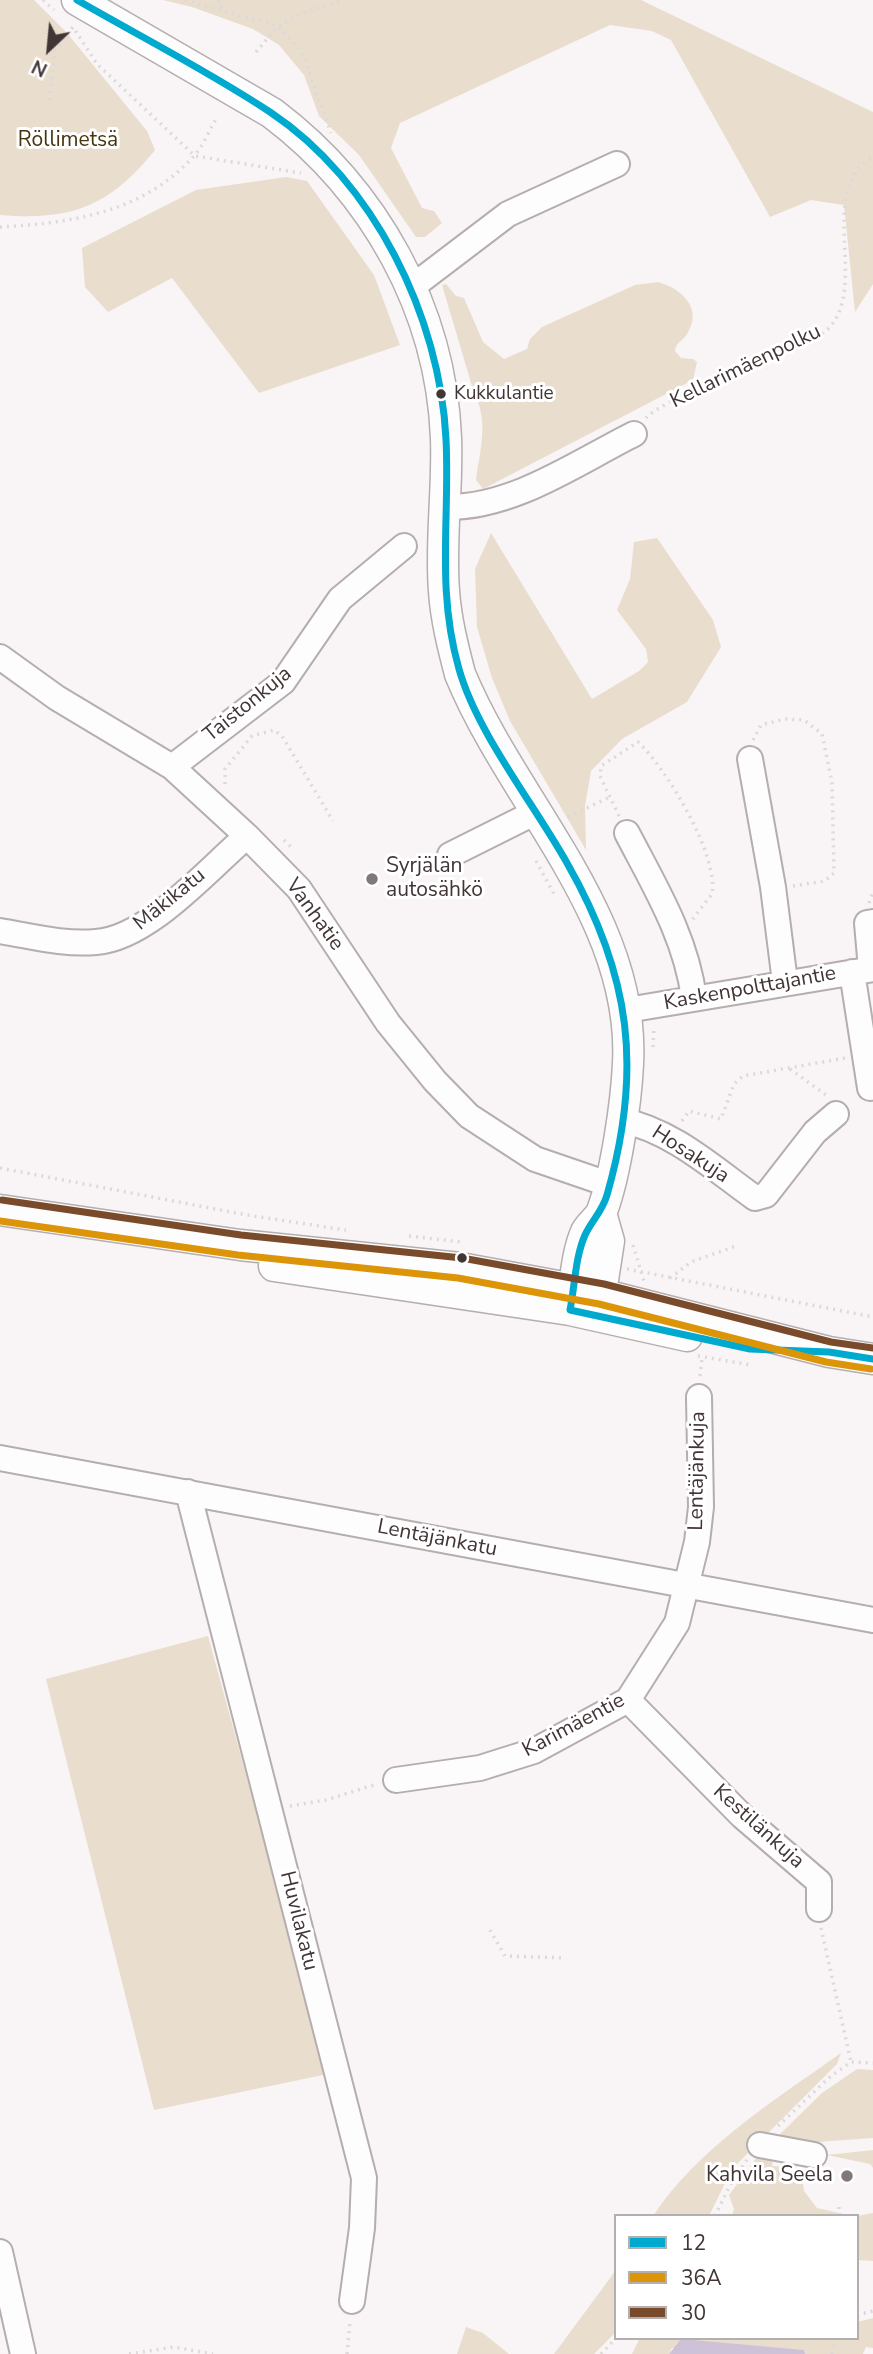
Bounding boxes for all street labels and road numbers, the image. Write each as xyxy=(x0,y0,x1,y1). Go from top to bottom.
street label: Kellarimäenpolku xyxy=(666,320,826,414)
street label: Taistonkuja xyxy=(199,662,297,748)
street label: Mäkikatu xyxy=(129,863,211,937)
street label: Vanhatie xyxy=(279,874,349,956)
street label: Kaskenpolttajantie xyxy=(662,961,838,1017)
street label: Hosakuja xyxy=(647,1121,733,1189)
street label: Lentäjänkuja xyxy=(684,1411,712,1531)
street label: Lentäjänkatu xyxy=(375,1515,499,1563)
street label: Karimäentie xyxy=(519,1689,629,1763)
street label: Kestilänkuja xyxy=(707,1780,809,1874)
street label: Huvilakatu xyxy=(274,1869,322,1973)

